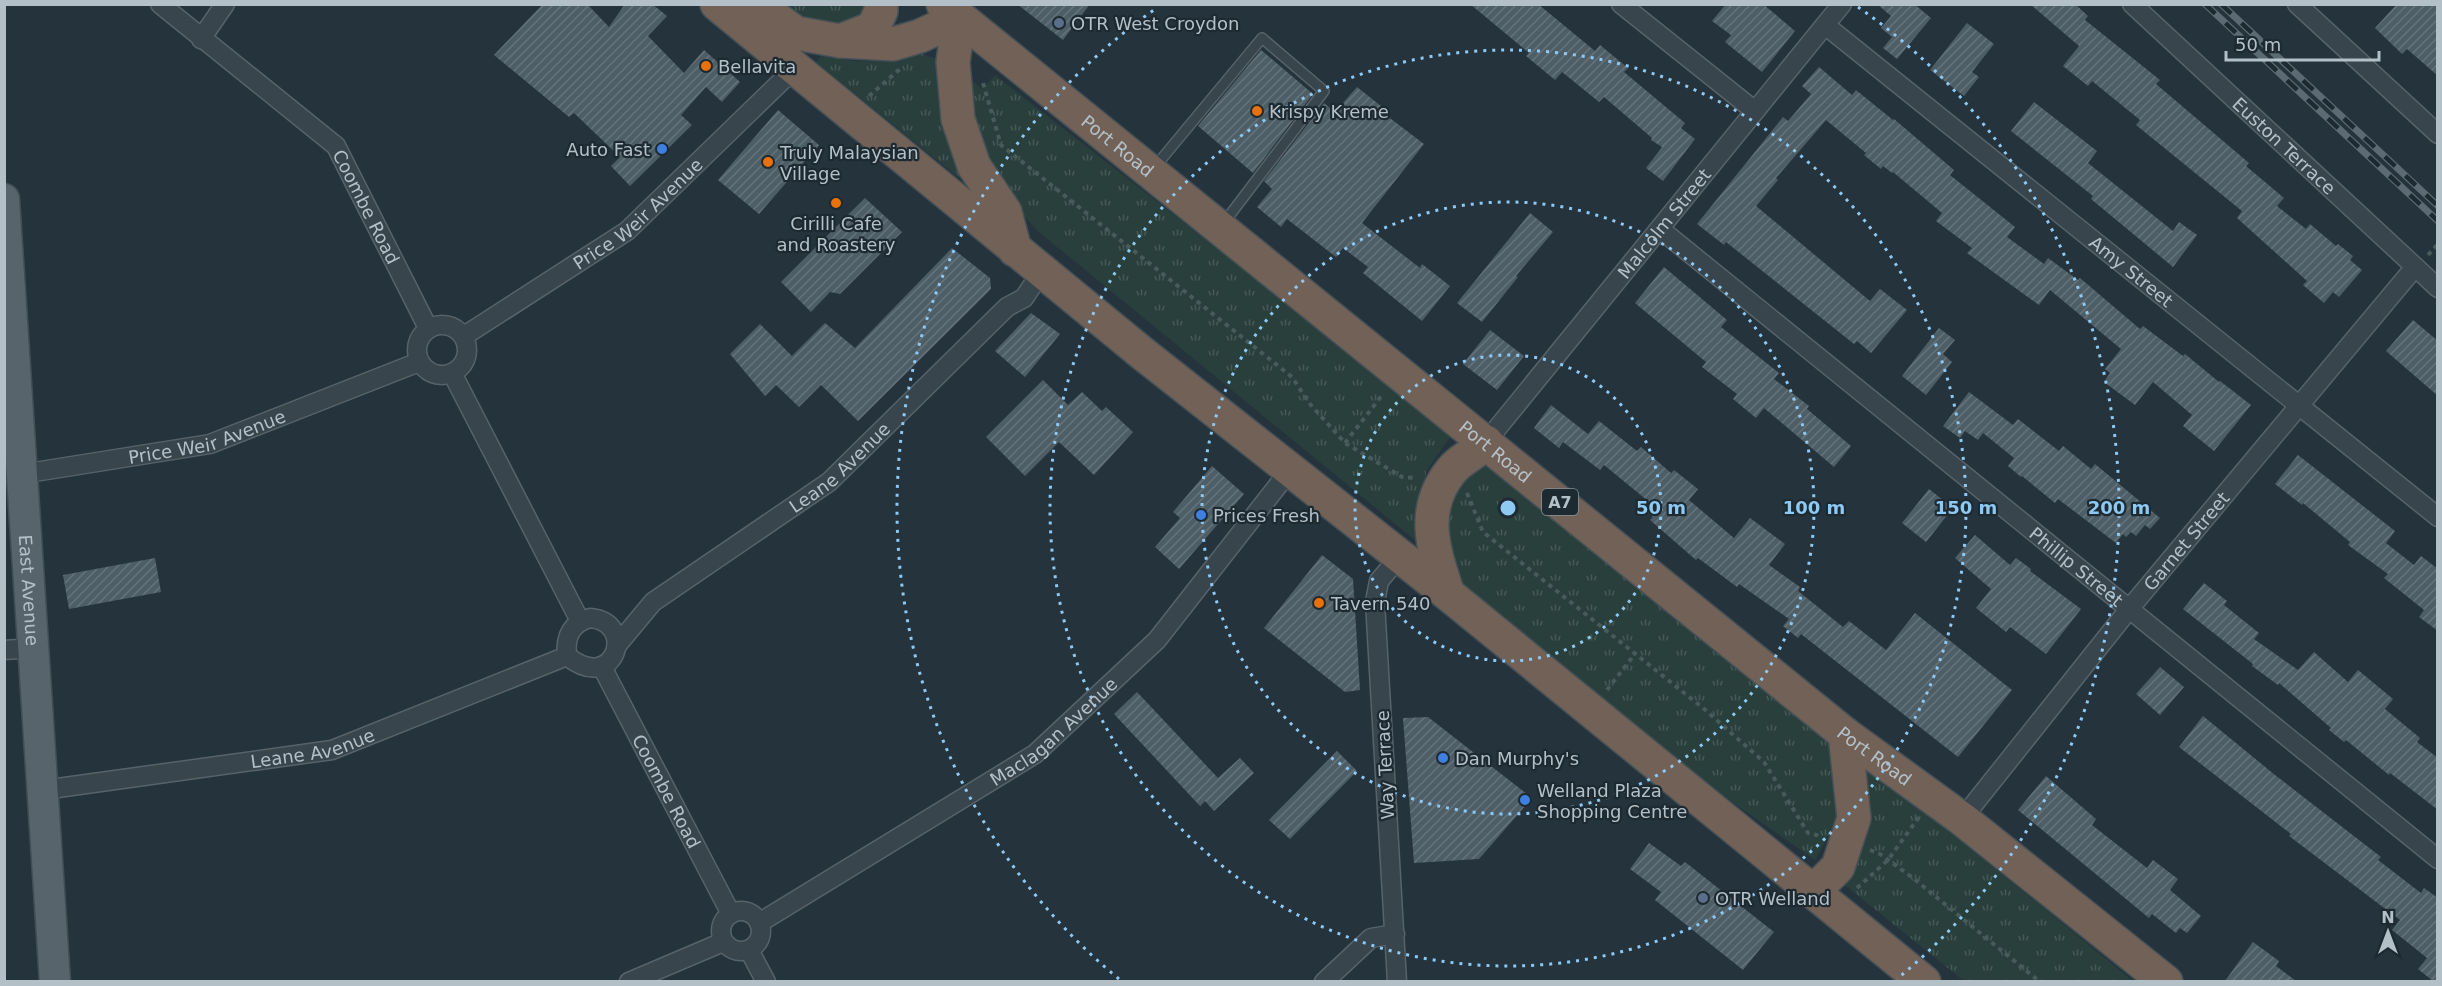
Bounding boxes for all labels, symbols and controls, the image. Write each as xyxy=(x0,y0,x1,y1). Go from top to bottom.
place label: OTR West Croydon xyxy=(1071,13,1239,34)
marker: OTR West Croydon xyxy=(1052,16,1066,30)
scale bar xyxy=(2226,24,2379,62)
text: 50 m xyxy=(2235,34,2281,55)
place label: Bellavita xyxy=(718,56,796,77)
marker: Bellavita xyxy=(699,59,713,73)
street label: Euston Terrace xyxy=(2229,93,2340,198)
place label: Krispy Kreme xyxy=(1269,101,1389,122)
marker: Krispy Kreme xyxy=(1250,104,1264,118)
street label: Port Road xyxy=(1078,110,1158,181)
place label: Auto Fast xyxy=(566,139,650,160)
marker: Auto Fast xyxy=(655,142,669,156)
place label: Truly Malaysian Village xyxy=(779,142,919,184)
street label: Coombe Road xyxy=(329,146,404,267)
street label: Price Weir Avenue xyxy=(569,154,706,274)
marker: Truly Malaysian Village xyxy=(761,155,775,169)
street label: Malcolm Street xyxy=(1613,164,1715,282)
marker: Cirilli Cafe and Roastery xyxy=(829,196,843,210)
place label: Cirilli Cafe and Roastery xyxy=(777,213,896,255)
street label: Amy Street xyxy=(2086,231,2177,311)
street label: Price Weir Avenue xyxy=(127,405,288,467)
street label: Port Road xyxy=(1455,416,1536,487)
street label: Leane Avenue xyxy=(785,418,894,517)
street label: Garnet Street xyxy=(2139,487,2233,595)
road number: A7 xyxy=(1542,489,1578,515)
text: 50 m xyxy=(1636,497,1686,518)
text: 100 m xyxy=(1783,497,1845,518)
text: 150 m xyxy=(1935,497,1997,518)
text: 200 m xyxy=(2088,497,2150,518)
centre of rings xyxy=(1498,498,1518,518)
place label: Prices Fresh xyxy=(1213,505,1320,526)
marker: Prices Fresh xyxy=(1194,508,1208,522)
street label: Phillip Street xyxy=(2026,522,2128,610)
street label: East Avenue xyxy=(15,534,44,646)
place label: Tavern 540 xyxy=(1330,593,1430,614)
marker: Tavern 540 xyxy=(1312,596,1326,610)
street label: Maclagan Avenue xyxy=(986,673,1121,790)
street label: Way Terrace xyxy=(1372,710,1398,820)
street label: Port Road xyxy=(1833,722,1916,789)
street label: Leane Avenue xyxy=(249,724,377,772)
street label: Coombe Road xyxy=(628,731,705,852)
place label: Dan Murphy's xyxy=(1455,748,1579,769)
marker: Dan Murphy's xyxy=(1436,751,1450,765)
place label: Welland Plaza Shopping Centre xyxy=(1537,780,1687,822)
marker: Welland Plaza Shopping Centre xyxy=(1518,793,1532,807)
place label: OTR Welland xyxy=(1715,888,1830,909)
marker: OTR Welland xyxy=(1696,891,1710,905)
north arrow xyxy=(2358,902,2418,962)
text: N xyxy=(2381,908,2395,927)

